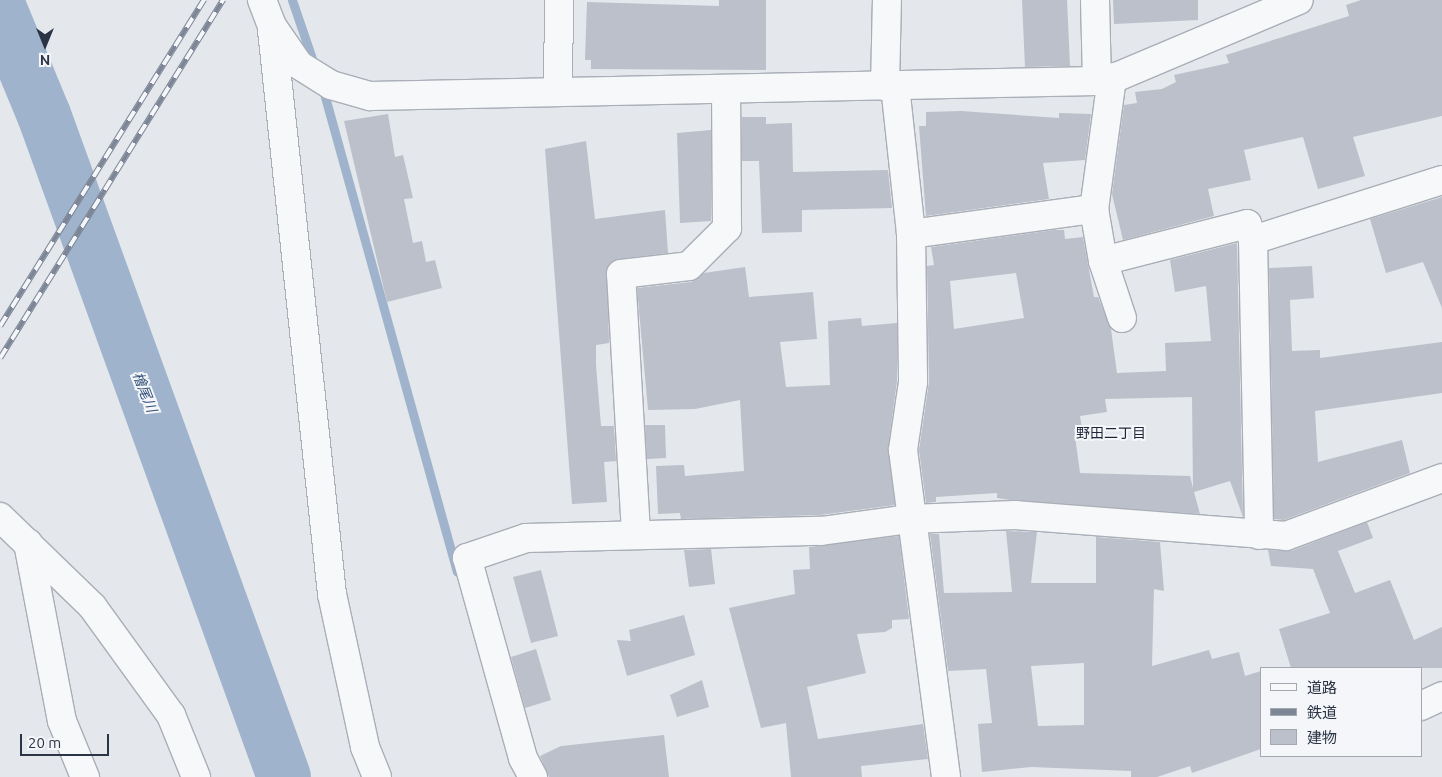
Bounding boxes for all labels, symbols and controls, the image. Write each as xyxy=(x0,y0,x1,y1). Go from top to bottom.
north arrow xyxy=(20,20,70,70)
text: N xyxy=(40,52,50,68)
water label: 檜尾川 xyxy=(130,369,160,415)
district label: 野田二丁目 xyxy=(1076,425,1146,441)
legend xyxy=(1260,667,1422,757)
text: 道路 xyxy=(1307,679,1337,696)
text: 鉄道 xyxy=(1307,704,1337,721)
scale bar xyxy=(22,724,111,756)
text: 建物 xyxy=(1307,729,1337,746)
text: 20 m xyxy=(28,734,61,751)

